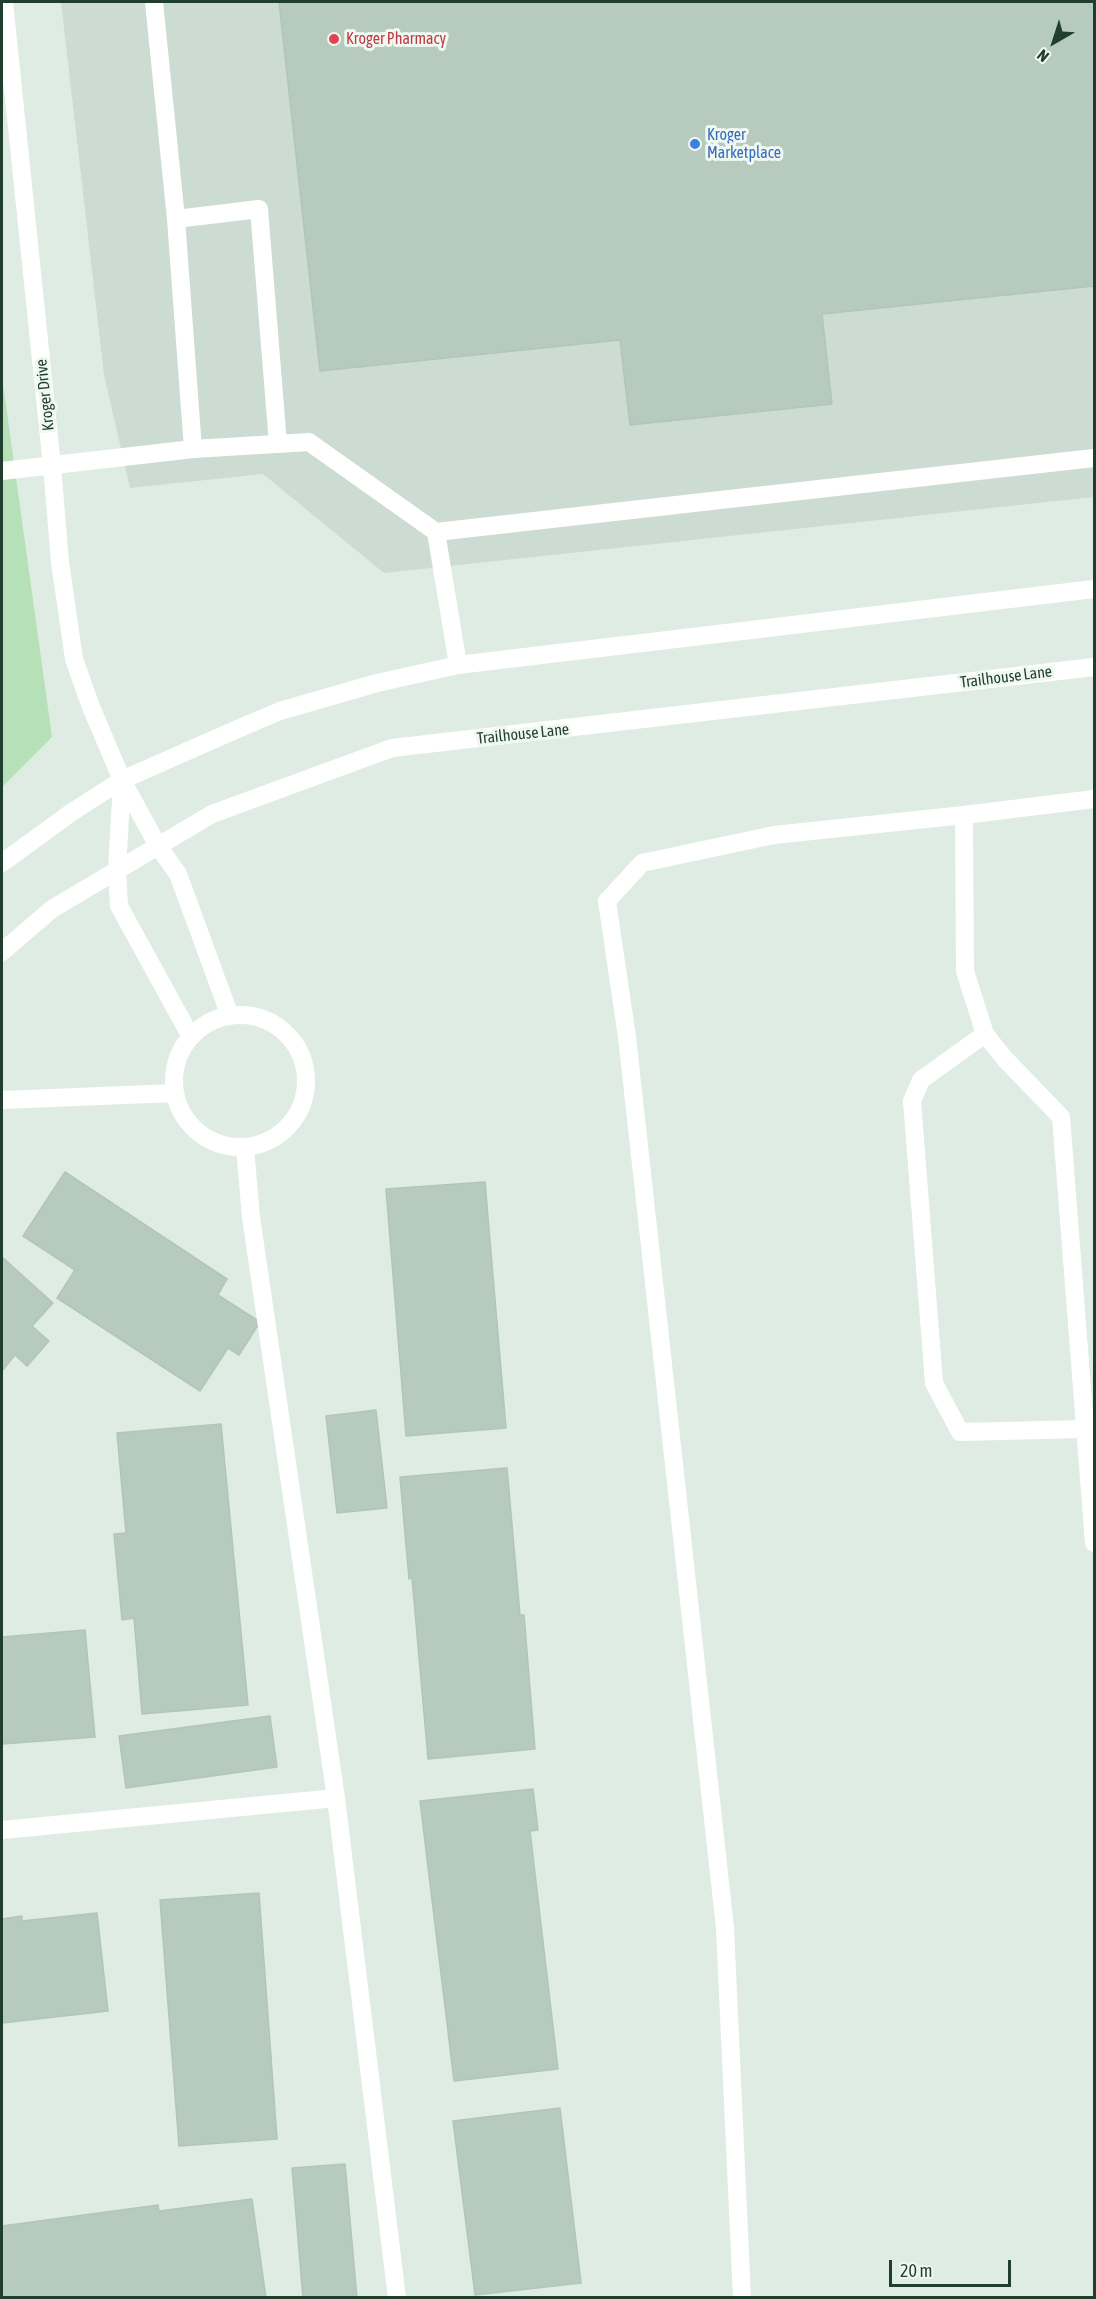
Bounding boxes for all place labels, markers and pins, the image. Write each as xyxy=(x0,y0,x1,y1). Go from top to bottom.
place label: Kroger Pharmacy xyxy=(346,29,446,49)
marker: Kroger Pharmacy xyxy=(327,32,341,46)
place label: Kroger Marketplace xyxy=(707,125,781,163)
marker: Kroger Marketplace xyxy=(688,137,702,151)

